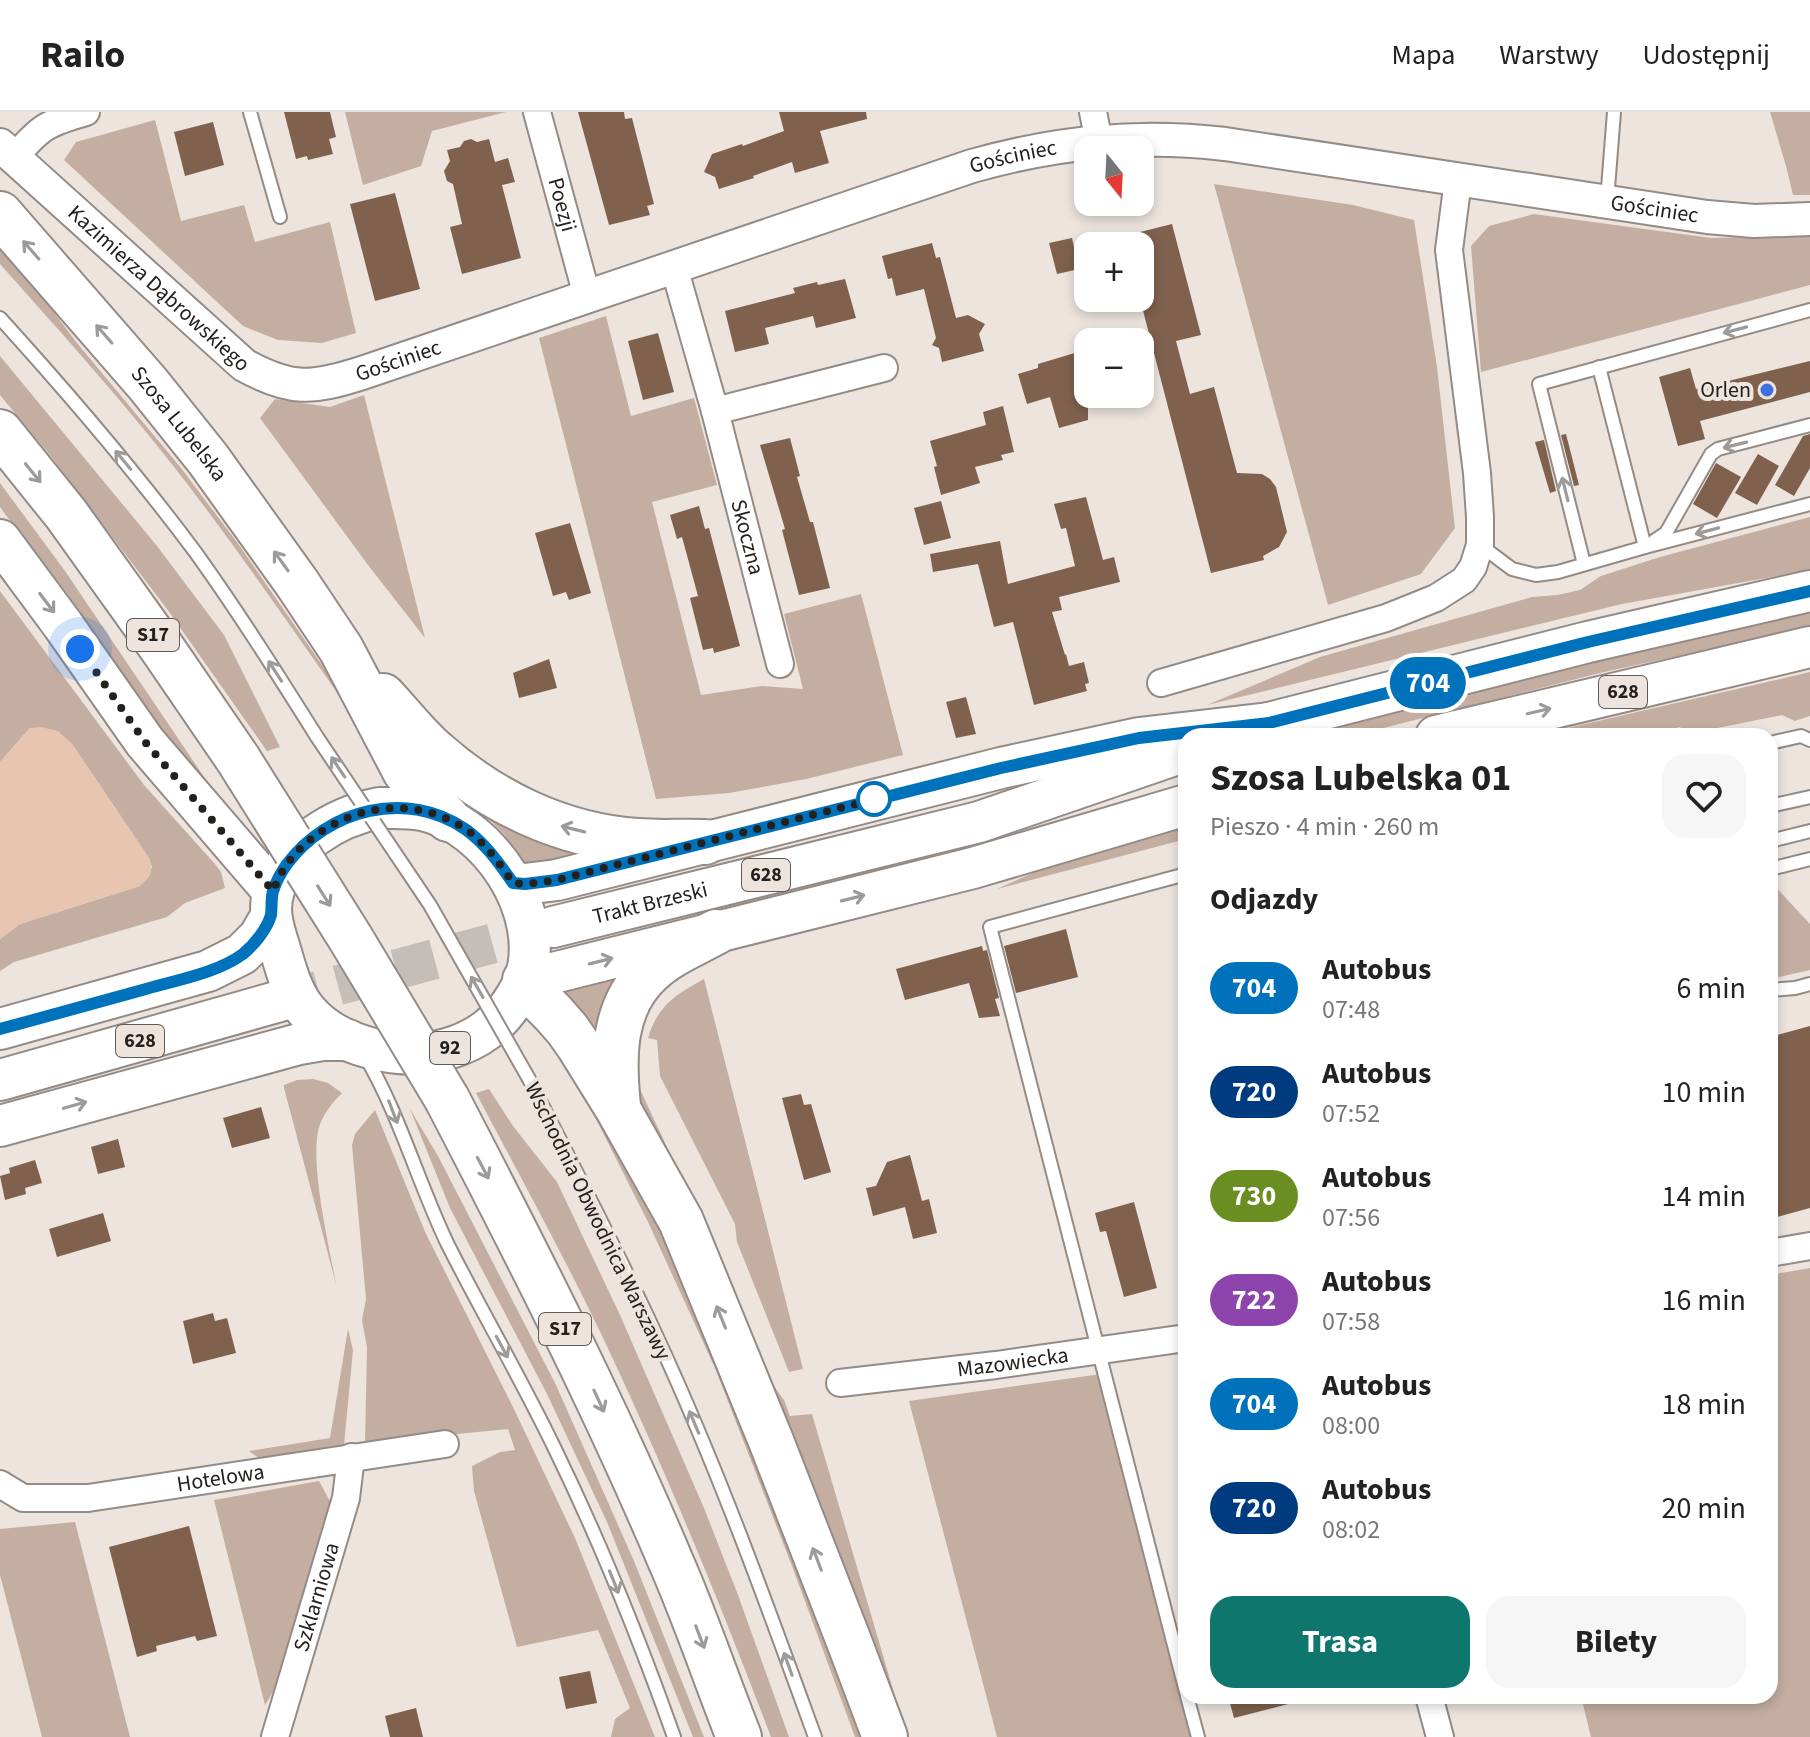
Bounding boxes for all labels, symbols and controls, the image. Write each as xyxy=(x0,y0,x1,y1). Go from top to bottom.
text: Railo xyxy=(40,28,125,82)
text: Mapa xyxy=(1392,35,1455,75)
text: Warstwy xyxy=(1499,35,1598,75)
text: Udostępnij xyxy=(1642,35,1770,75)
street label: Gościniec xyxy=(966,132,1059,182)
north arrow xyxy=(1074,136,1154,216)
map controls xyxy=(1074,136,1154,408)
street label: Poezji xyxy=(540,174,585,235)
street label: Gościniec xyxy=(1608,187,1701,232)
street label: Kazimierza Dąbrowskiego xyxy=(61,197,257,379)
button: + xyxy=(1074,232,1154,312)
one-way arrow xyxy=(22,240,40,260)
one-way arrow xyxy=(1722,324,1748,339)
one-way arrow xyxy=(95,325,113,345)
button: − xyxy=(1074,328,1154,408)
street label: Gościniec xyxy=(351,331,445,390)
street label: Szosa Lubelska xyxy=(123,359,235,488)
place label: Orlen xyxy=(1700,374,1751,406)
marker: Orlen xyxy=(1758,381,1776,399)
one-way arrow xyxy=(1722,438,1748,453)
one-way arrow xyxy=(114,451,132,471)
one-way arrow xyxy=(24,462,42,483)
one-way arrow xyxy=(1557,476,1572,502)
street label: Skoczna xyxy=(722,496,772,578)
one-way arrow xyxy=(1695,524,1721,539)
one-way arrow xyxy=(273,551,289,573)
one-way arrow xyxy=(38,592,55,613)
road number: S17 xyxy=(127,619,179,651)
your location xyxy=(60,629,100,669)
line badge: 704 xyxy=(1382,657,1474,709)
one-way arrow xyxy=(267,660,283,683)
text: 704 xyxy=(1406,663,1450,703)
road number: 628 xyxy=(1599,676,1647,708)
one-way arrow xyxy=(1526,703,1552,718)
text: Szosa Lubelska 01 xyxy=(1210,751,1511,805)
button: heart xyxy=(1662,754,1746,838)
one-way arrow xyxy=(330,756,346,779)
unlabelled marker xyxy=(857,782,891,816)
text: Pieszo · 4 min · 260 m xyxy=(1210,808,1439,845)
one-way arrow xyxy=(560,820,586,835)
road number: 628 xyxy=(742,859,790,891)
street label: Trakt Brzeski xyxy=(589,873,711,933)
text: Odjazdy xyxy=(1210,878,1318,921)
one-way arrow xyxy=(316,884,332,907)
one-way arrow xyxy=(840,890,866,905)
text: Autobus xyxy=(1322,948,1431,991)
one-way arrow xyxy=(587,953,613,968)
text: 6 min xyxy=(1676,967,1746,1010)
text: 704 xyxy=(1232,968,1276,1008)
one-way arrow xyxy=(469,975,484,999)
text: 07:48 xyxy=(1322,991,1380,1028)
road number: 628 xyxy=(116,1025,164,1057)
road number: 92 xyxy=(430,1032,470,1064)
text: Autobus xyxy=(1322,1052,1431,1095)
text: 10 min xyxy=(1662,1071,1746,1114)
text: 720 xyxy=(1232,1072,1276,1112)
street label: Wschodnia Obwodnica Warszawy xyxy=(517,1077,680,1366)
text: 07:52 xyxy=(1322,1095,1380,1132)
one-way arrow xyxy=(62,1097,88,1112)
one-way arrow xyxy=(387,1099,401,1124)
one-way arrow xyxy=(475,1156,491,1180)
text: Autobus xyxy=(1322,1156,1431,1199)
text: 14 min xyxy=(1662,1175,1746,1218)
text: 730 xyxy=(1232,1176,1276,1216)
text: 07:56 xyxy=(1322,1199,1380,1236)
text: Autobus xyxy=(1322,1260,1431,1303)
text: 16 min xyxy=(1662,1279,1746,1322)
text: 722 xyxy=(1232,1280,1276,1320)
text: 07:58 xyxy=(1322,1303,1380,1340)
one-way arrow xyxy=(712,1305,727,1329)
road number: S17 xyxy=(539,1313,591,1345)
one-way arrow xyxy=(495,1335,511,1359)
street label: Mazowiecka xyxy=(955,1339,1071,1385)
text: Autobus xyxy=(1322,1364,1431,1407)
text: 18 min xyxy=(1662,1383,1746,1426)
text: 704 xyxy=(1232,1384,1276,1424)
one-way arrow xyxy=(592,1389,607,1413)
text: 08:00 xyxy=(1322,1407,1380,1444)
one-way arrow xyxy=(685,1410,700,1434)
street label: Hotelowa xyxy=(175,1456,267,1500)
text: Autobus xyxy=(1322,1468,1431,1511)
text: 20 min xyxy=(1662,1487,1746,1530)
text: 720 xyxy=(1232,1488,1276,1528)
text: 08:02 xyxy=(1322,1511,1380,1548)
street label: Szklarniowa xyxy=(285,1539,348,1655)
one-way arrow xyxy=(809,1547,823,1572)
one-way arrow xyxy=(608,1569,623,1594)
button: Trasa xyxy=(1210,1596,1470,1688)
button: Bilety xyxy=(1486,1596,1746,1688)
one-way arrow xyxy=(694,1624,708,1649)
one-way arrow xyxy=(780,1652,794,1677)

